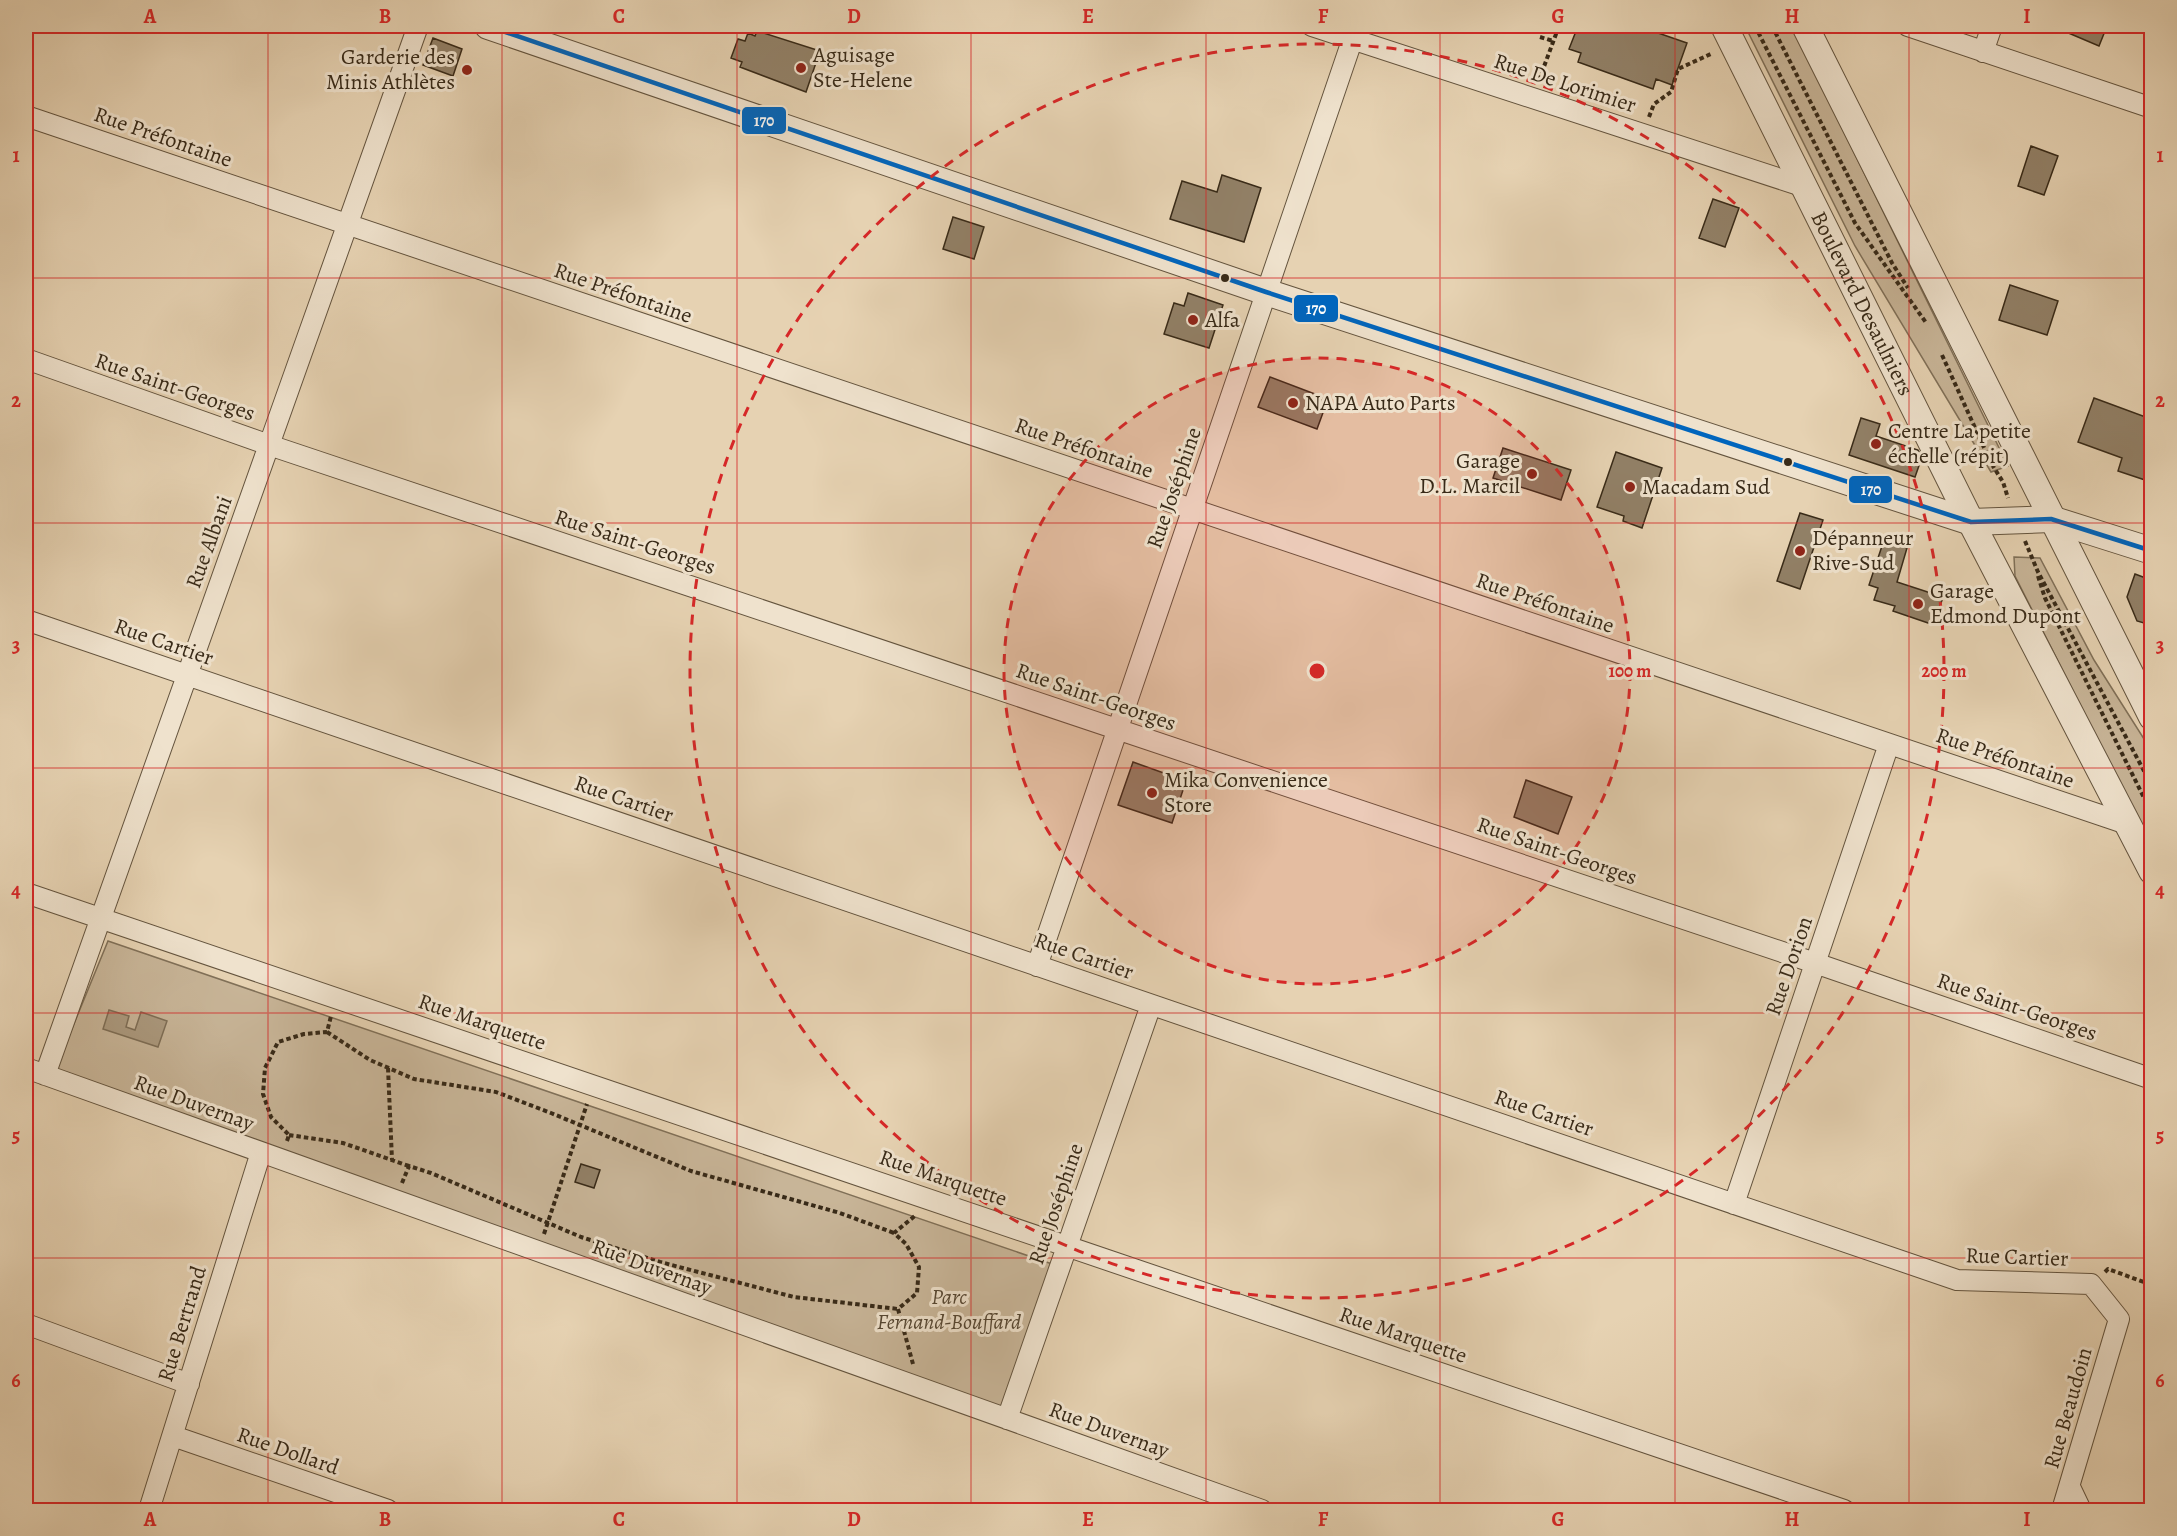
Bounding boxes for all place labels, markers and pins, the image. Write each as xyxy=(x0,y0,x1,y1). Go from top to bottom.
place label: Aguisage Ste-Helene xyxy=(812,40,913,95)
place label: Garderie des Minis Athlètes xyxy=(326,42,455,97)
marker: Aguisage Ste-Helene xyxy=(794,61,808,75)
marker: Garderie des Minis Athlètes xyxy=(460,63,474,77)
unlabelled marker xyxy=(1219,272,1231,284)
place label: Alfa xyxy=(1204,305,1241,335)
marker: Alfa xyxy=(1186,313,1200,327)
place label: NAPA Auto Parts xyxy=(1305,388,1456,418)
marker: NAPA Auto Parts xyxy=(1286,396,1300,410)
place label: Centre La petite échelle (répit) xyxy=(1888,416,2031,471)
marker: Centre La petite échelle (répit) xyxy=(1869,437,1883,451)
place label: Garage D.L. Marcil xyxy=(1419,446,1520,501)
unlabelled marker xyxy=(1782,456,1794,468)
marker: Garage D.L. Marcil xyxy=(1525,467,1539,481)
place label: Macadam Sud xyxy=(1642,472,1770,502)
marker: Macadam Sud xyxy=(1623,480,1637,494)
place label: Dépanneur Rive-Sud xyxy=(1812,523,1914,578)
marker: Dépanneur Rive-Sud xyxy=(1793,544,1807,558)
place label: Garage Edmond Dupont xyxy=(1930,576,2081,631)
marker: Garage Edmond Dupont xyxy=(1911,597,1925,611)
centre of rings xyxy=(1307,661,1327,681)
place label: Mika Convenience Store xyxy=(1164,765,1328,820)
marker: Mika Convenience Store xyxy=(1145,786,1159,800)

